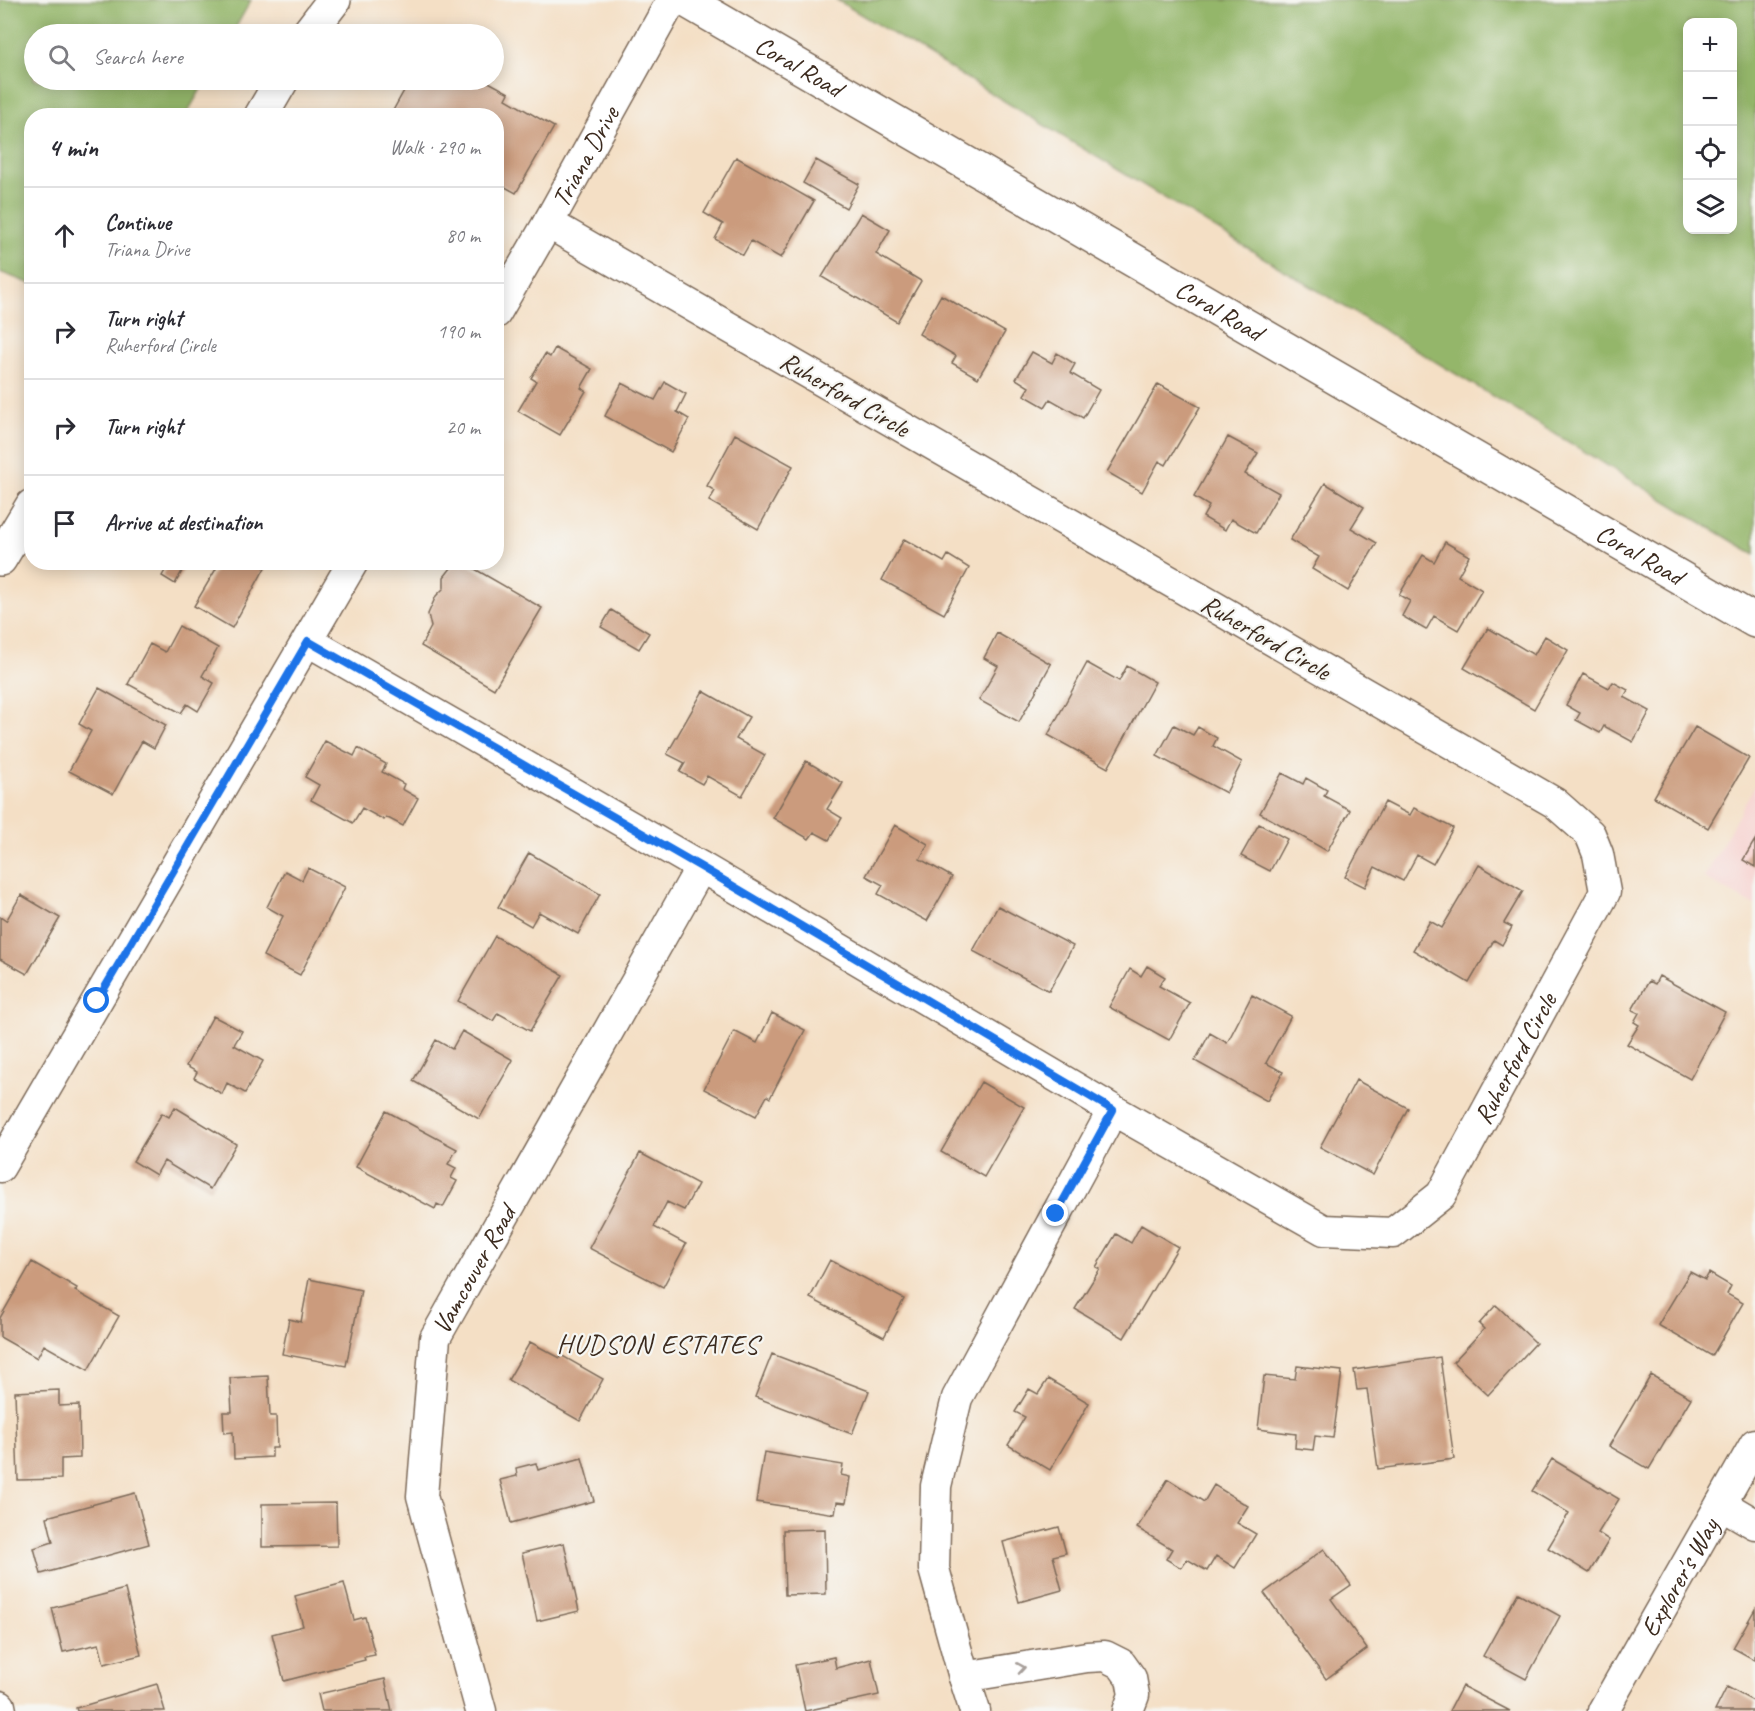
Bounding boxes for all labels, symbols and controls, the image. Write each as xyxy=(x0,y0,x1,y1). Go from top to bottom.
map controls xyxy=(1683,18,1737,234)
button: + xyxy=(1683,18,1737,72)
search box xyxy=(24,24,504,90)
street label: Coral Road xyxy=(749,28,852,107)
icon: search xyxy=(45,41,78,74)
text: Search here xyxy=(93,43,183,71)
button: − xyxy=(1683,72,1737,126)
street label: Triana Drive xyxy=(544,99,627,213)
button: locate xyxy=(1683,126,1737,180)
text: 4 min xyxy=(48,131,98,164)
text: Walk · 290 m xyxy=(390,135,480,160)
button: layers xyxy=(1683,180,1737,234)
text: Continue xyxy=(105,209,171,237)
icon: ahead xyxy=(48,219,81,252)
text: 80 m xyxy=(446,223,480,248)
text: Triana Drive xyxy=(105,237,189,262)
street label: Coral Road xyxy=(1170,272,1272,351)
text: Turn right xyxy=(105,305,182,333)
icon: right xyxy=(48,315,81,348)
text: 190 m xyxy=(437,319,480,344)
text: Ruherford Circle xyxy=(105,333,216,358)
street label: Ruherford Circle xyxy=(774,344,917,445)
icon: right xyxy=(48,411,81,444)
text: Turn right xyxy=(105,413,182,441)
text: 20 m xyxy=(446,415,480,440)
icon: arrive xyxy=(48,507,81,540)
text: Arrive at destination xyxy=(105,509,262,537)
street label: Coral Road xyxy=(1590,516,1693,595)
street label: Ruherford Circle xyxy=(1195,587,1338,688)
street label: Ruherford Circle xyxy=(1467,986,1565,1130)
route start xyxy=(83,987,109,1013)
street label: Vamcouver Road xyxy=(425,1197,525,1340)
route end xyxy=(1042,1200,1068,1226)
district label: HUDSON ESTATES xyxy=(557,1327,763,1361)
street label: Explorer's Way xyxy=(1633,1511,1727,1642)
one-way arrow xyxy=(1016,1662,1026,1675)

